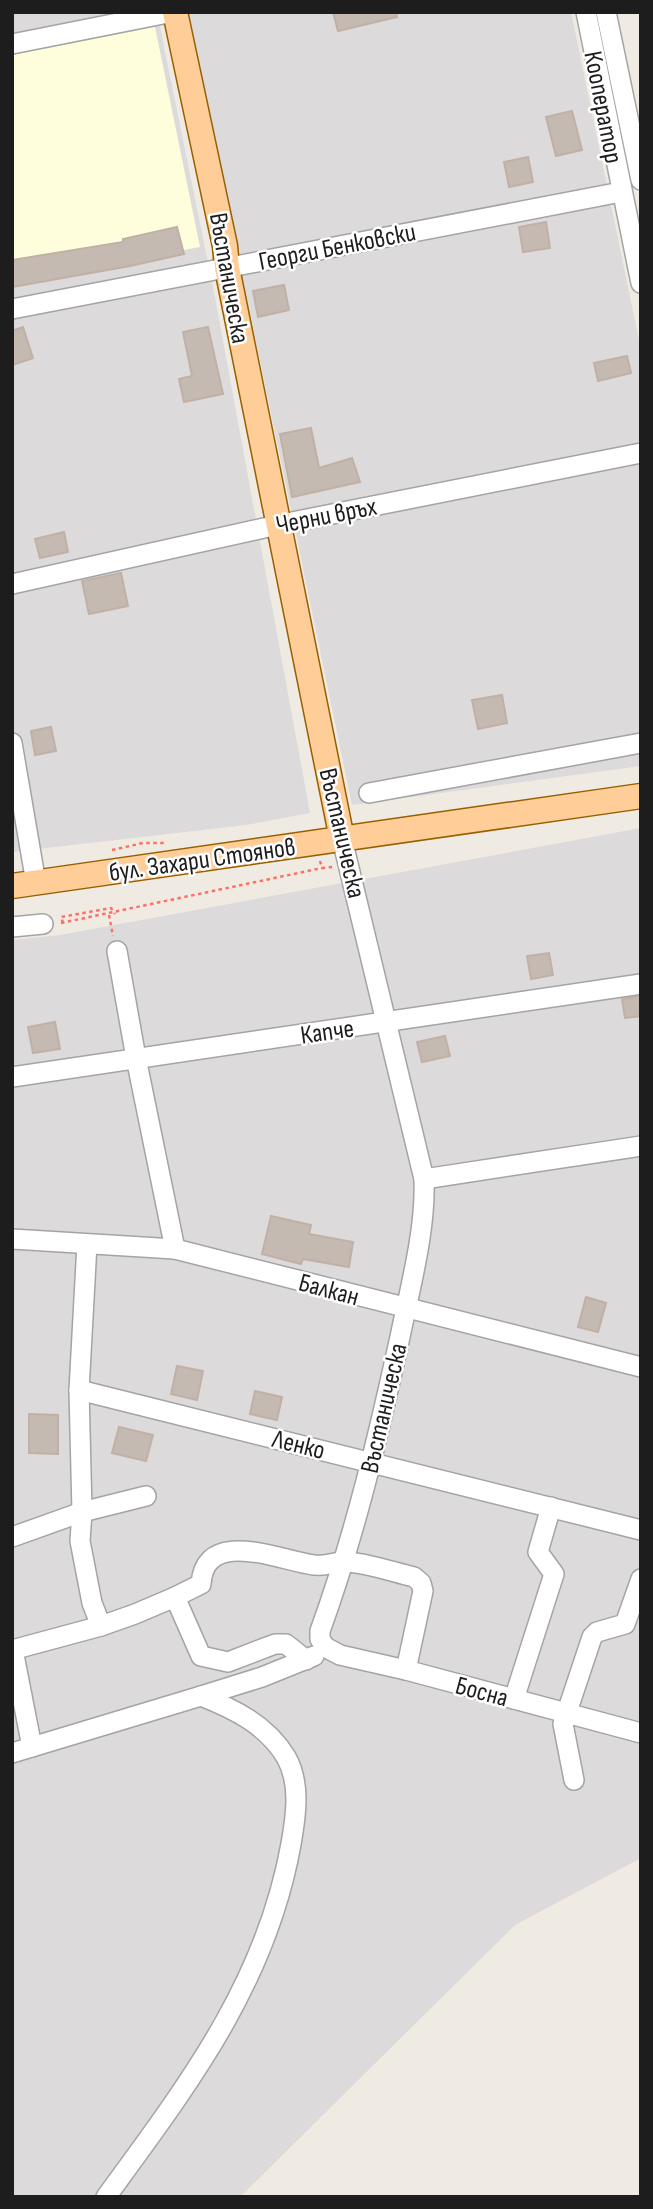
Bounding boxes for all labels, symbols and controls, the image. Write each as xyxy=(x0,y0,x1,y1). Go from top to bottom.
street label: Кооператор xyxy=(576,49,629,166)
street label: Въстаническа xyxy=(202,210,255,346)
street label: Георги Бенковски xyxy=(256,217,418,278)
street label: Черни връх xyxy=(273,491,379,541)
street label: Въстаническа xyxy=(312,765,372,901)
street label: бул. Захари Стоянов xyxy=(107,832,297,889)
street label: Капче xyxy=(298,1013,356,1052)
street label: Балкан xyxy=(295,1268,362,1313)
street label: Въстаническа xyxy=(354,1340,414,1476)
street label: Ленко xyxy=(268,1424,328,1467)
street label: Босна xyxy=(452,1671,511,1714)

